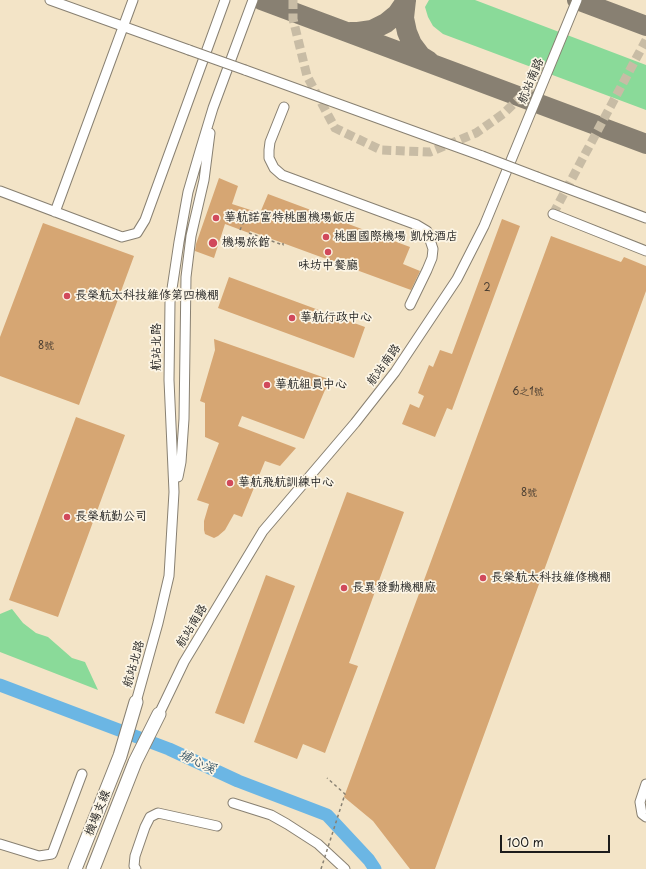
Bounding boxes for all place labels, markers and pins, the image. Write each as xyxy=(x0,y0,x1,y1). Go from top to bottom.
place label: 華航諾富特桃園機場飯店 xyxy=(224,211,356,225)
marker: 華航諾富特桃園機場飯店 xyxy=(211,213,221,223)
place label: 桃園國際機場 凱悅酒店 xyxy=(334,230,458,244)
marker: 桃園國際機場 凱悅酒店 xyxy=(321,232,331,242)
place label: 機場旅館 xyxy=(222,236,270,250)
marker: 機場旅館 xyxy=(207,237,219,249)
marker: 味坊中餐廳 xyxy=(323,247,333,257)
place label: 味坊中餐廳 xyxy=(298,259,358,273)
place label: 長榮航太科技維修第四機棚 xyxy=(75,289,219,303)
marker: 長榮航太科技維修第四機棚 xyxy=(62,291,72,301)
place label: 華航行政中心 xyxy=(300,311,372,325)
marker: 華航行政中心 xyxy=(287,313,297,323)
place label: 華航組員中心 xyxy=(275,378,347,392)
marker: 華航組員中心 xyxy=(262,380,272,390)
place label: 華航飛航訓練中心 xyxy=(238,476,334,490)
marker: 華航飛航訓練中心 xyxy=(225,478,235,488)
place label: 長榮航勤公司 xyxy=(75,510,147,524)
marker: 長榮航勤公司 xyxy=(62,512,72,522)
place label: 長榮航太科技維修機棚 xyxy=(491,571,611,585)
marker: 長榮航太科技維修機棚 xyxy=(478,573,488,583)
place label: 長異發動機棚廠 xyxy=(352,581,436,595)
marker: 長異發動機棚廠 xyxy=(339,583,349,593)

